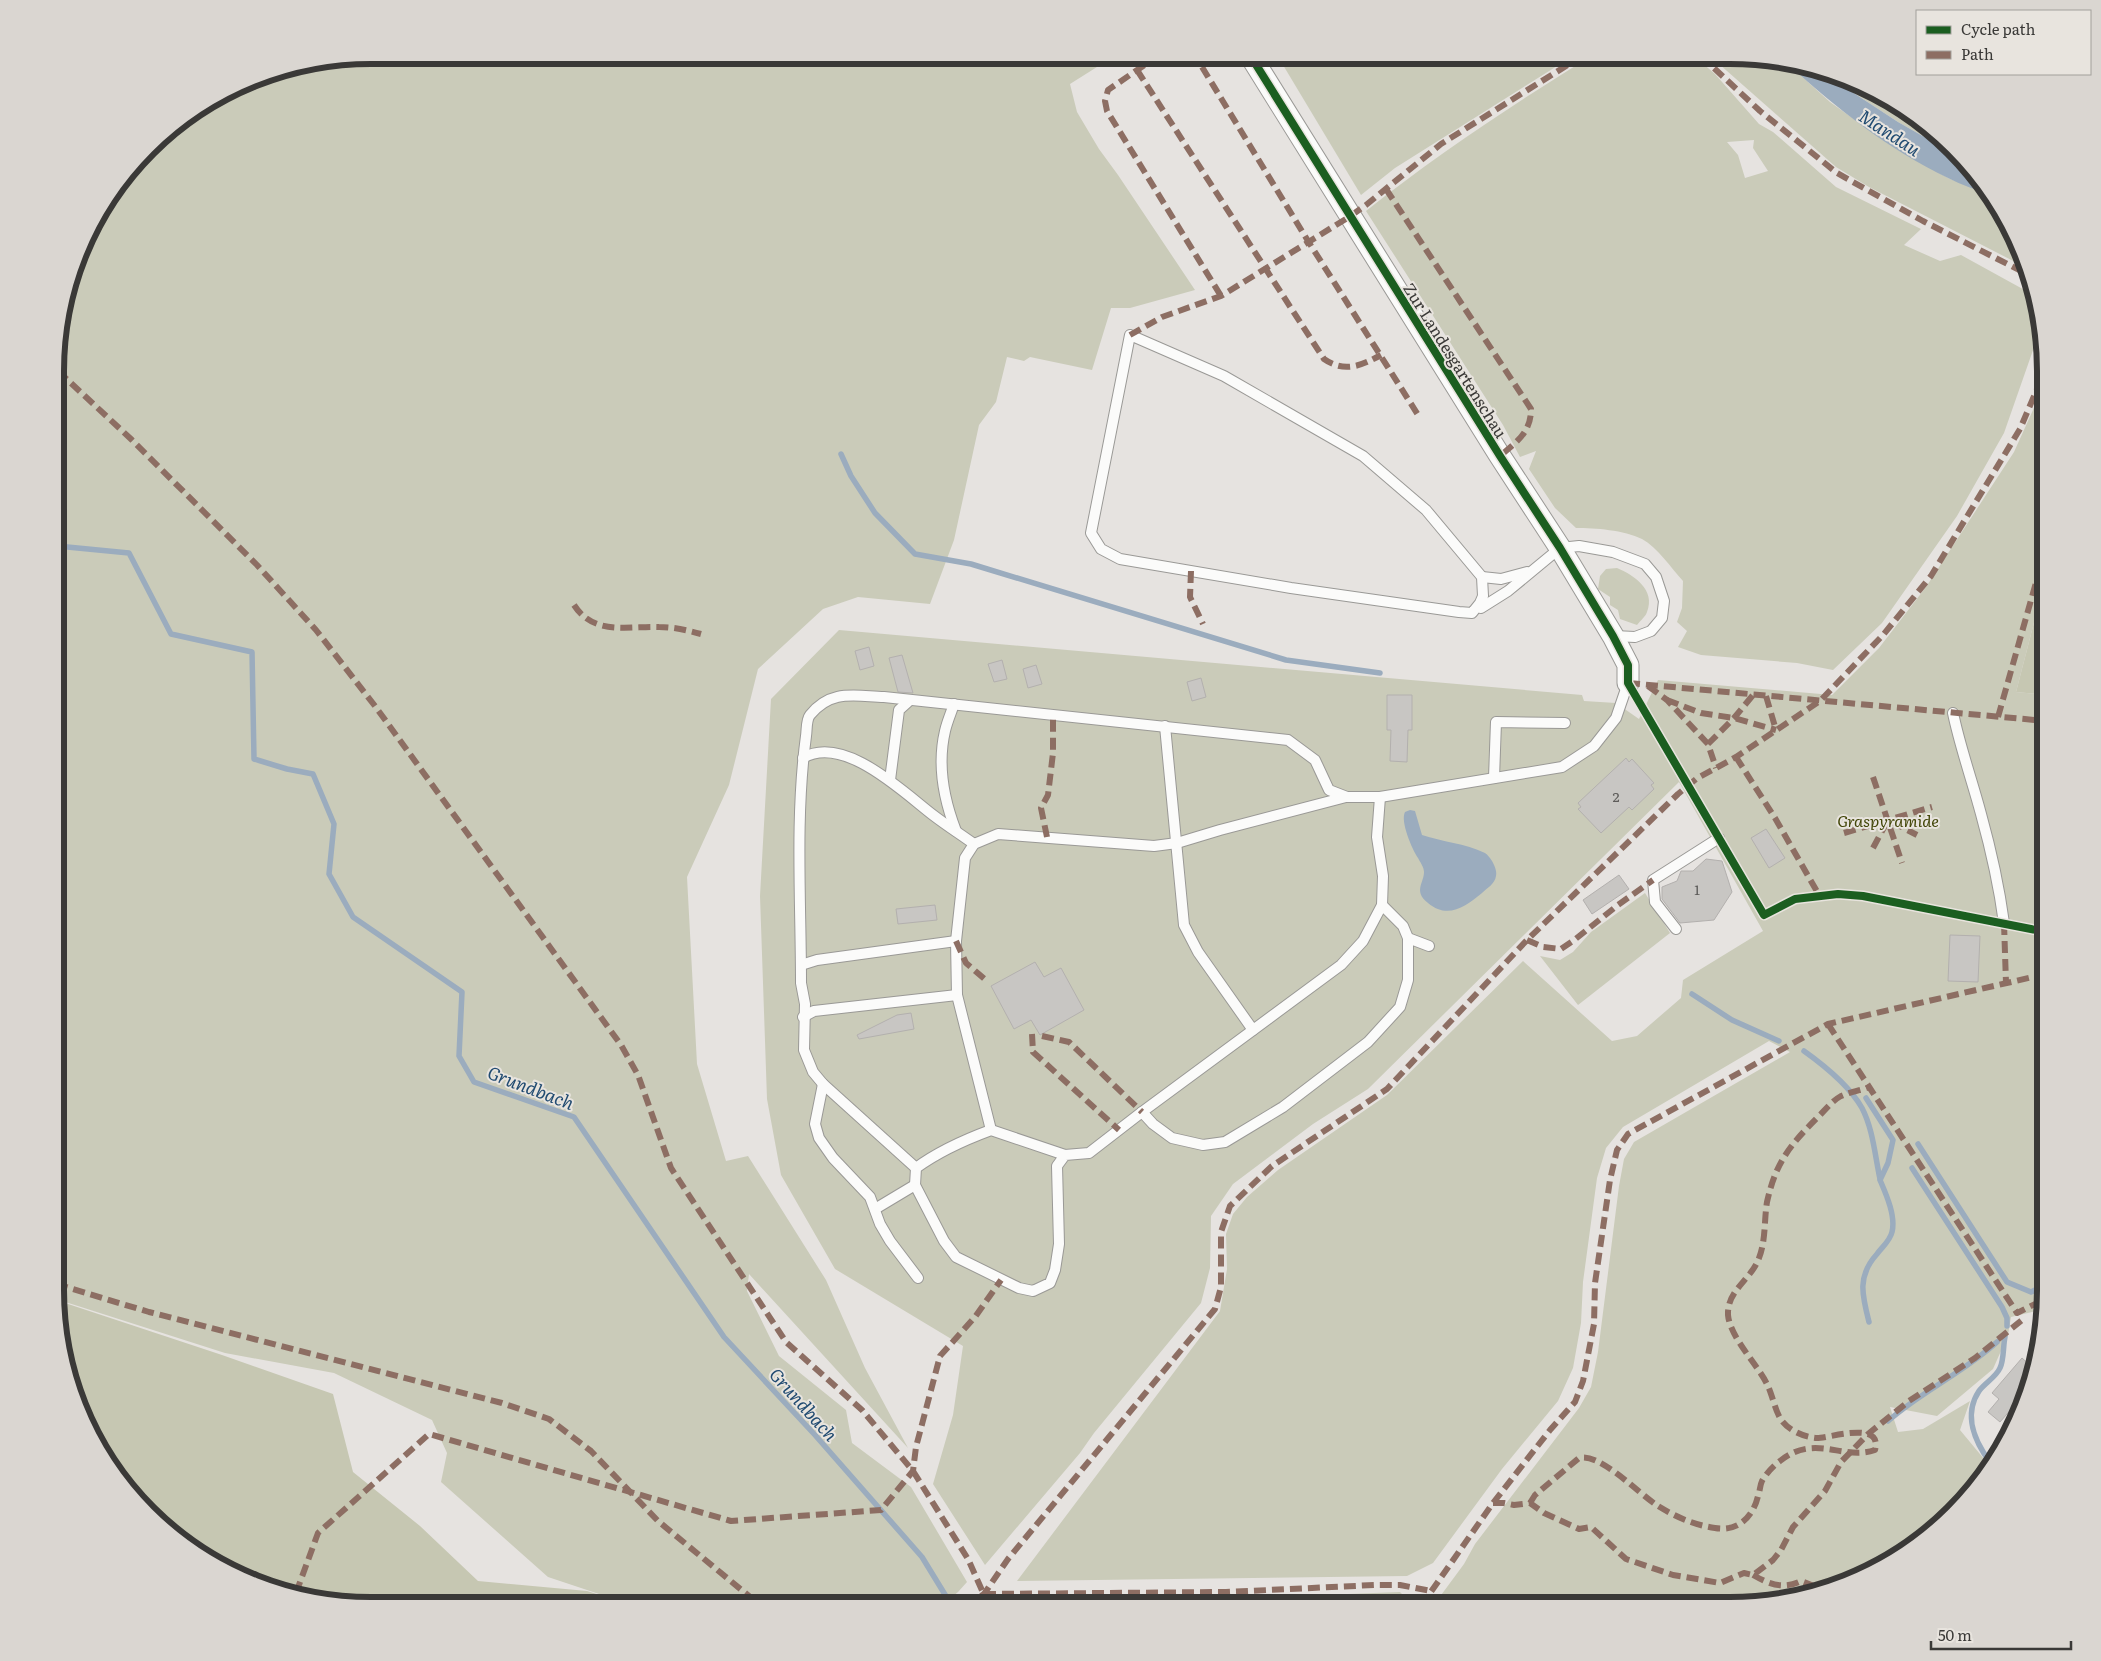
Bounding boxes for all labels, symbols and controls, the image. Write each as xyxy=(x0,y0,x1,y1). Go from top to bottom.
legend xyxy=(1916,10,2091,75)
text: Cycle path xyxy=(1961,17,2036,40)
text: Path xyxy=(1961,42,1994,65)
water label: Mandau xyxy=(1854,102,1926,162)
street label: Zur Landesgartenschau xyxy=(1398,278,1514,442)
house number: 2 xyxy=(1612,786,1620,806)
park label: Graspyramide xyxy=(1837,808,1939,832)
house number: 1 xyxy=(1694,879,1700,899)
water label: Grundbach xyxy=(484,1058,579,1116)
water label: Grundbach xyxy=(764,1361,845,1447)
scale bar xyxy=(1931,1618,2071,1650)
text: 50 m xyxy=(1938,1623,1972,1646)

